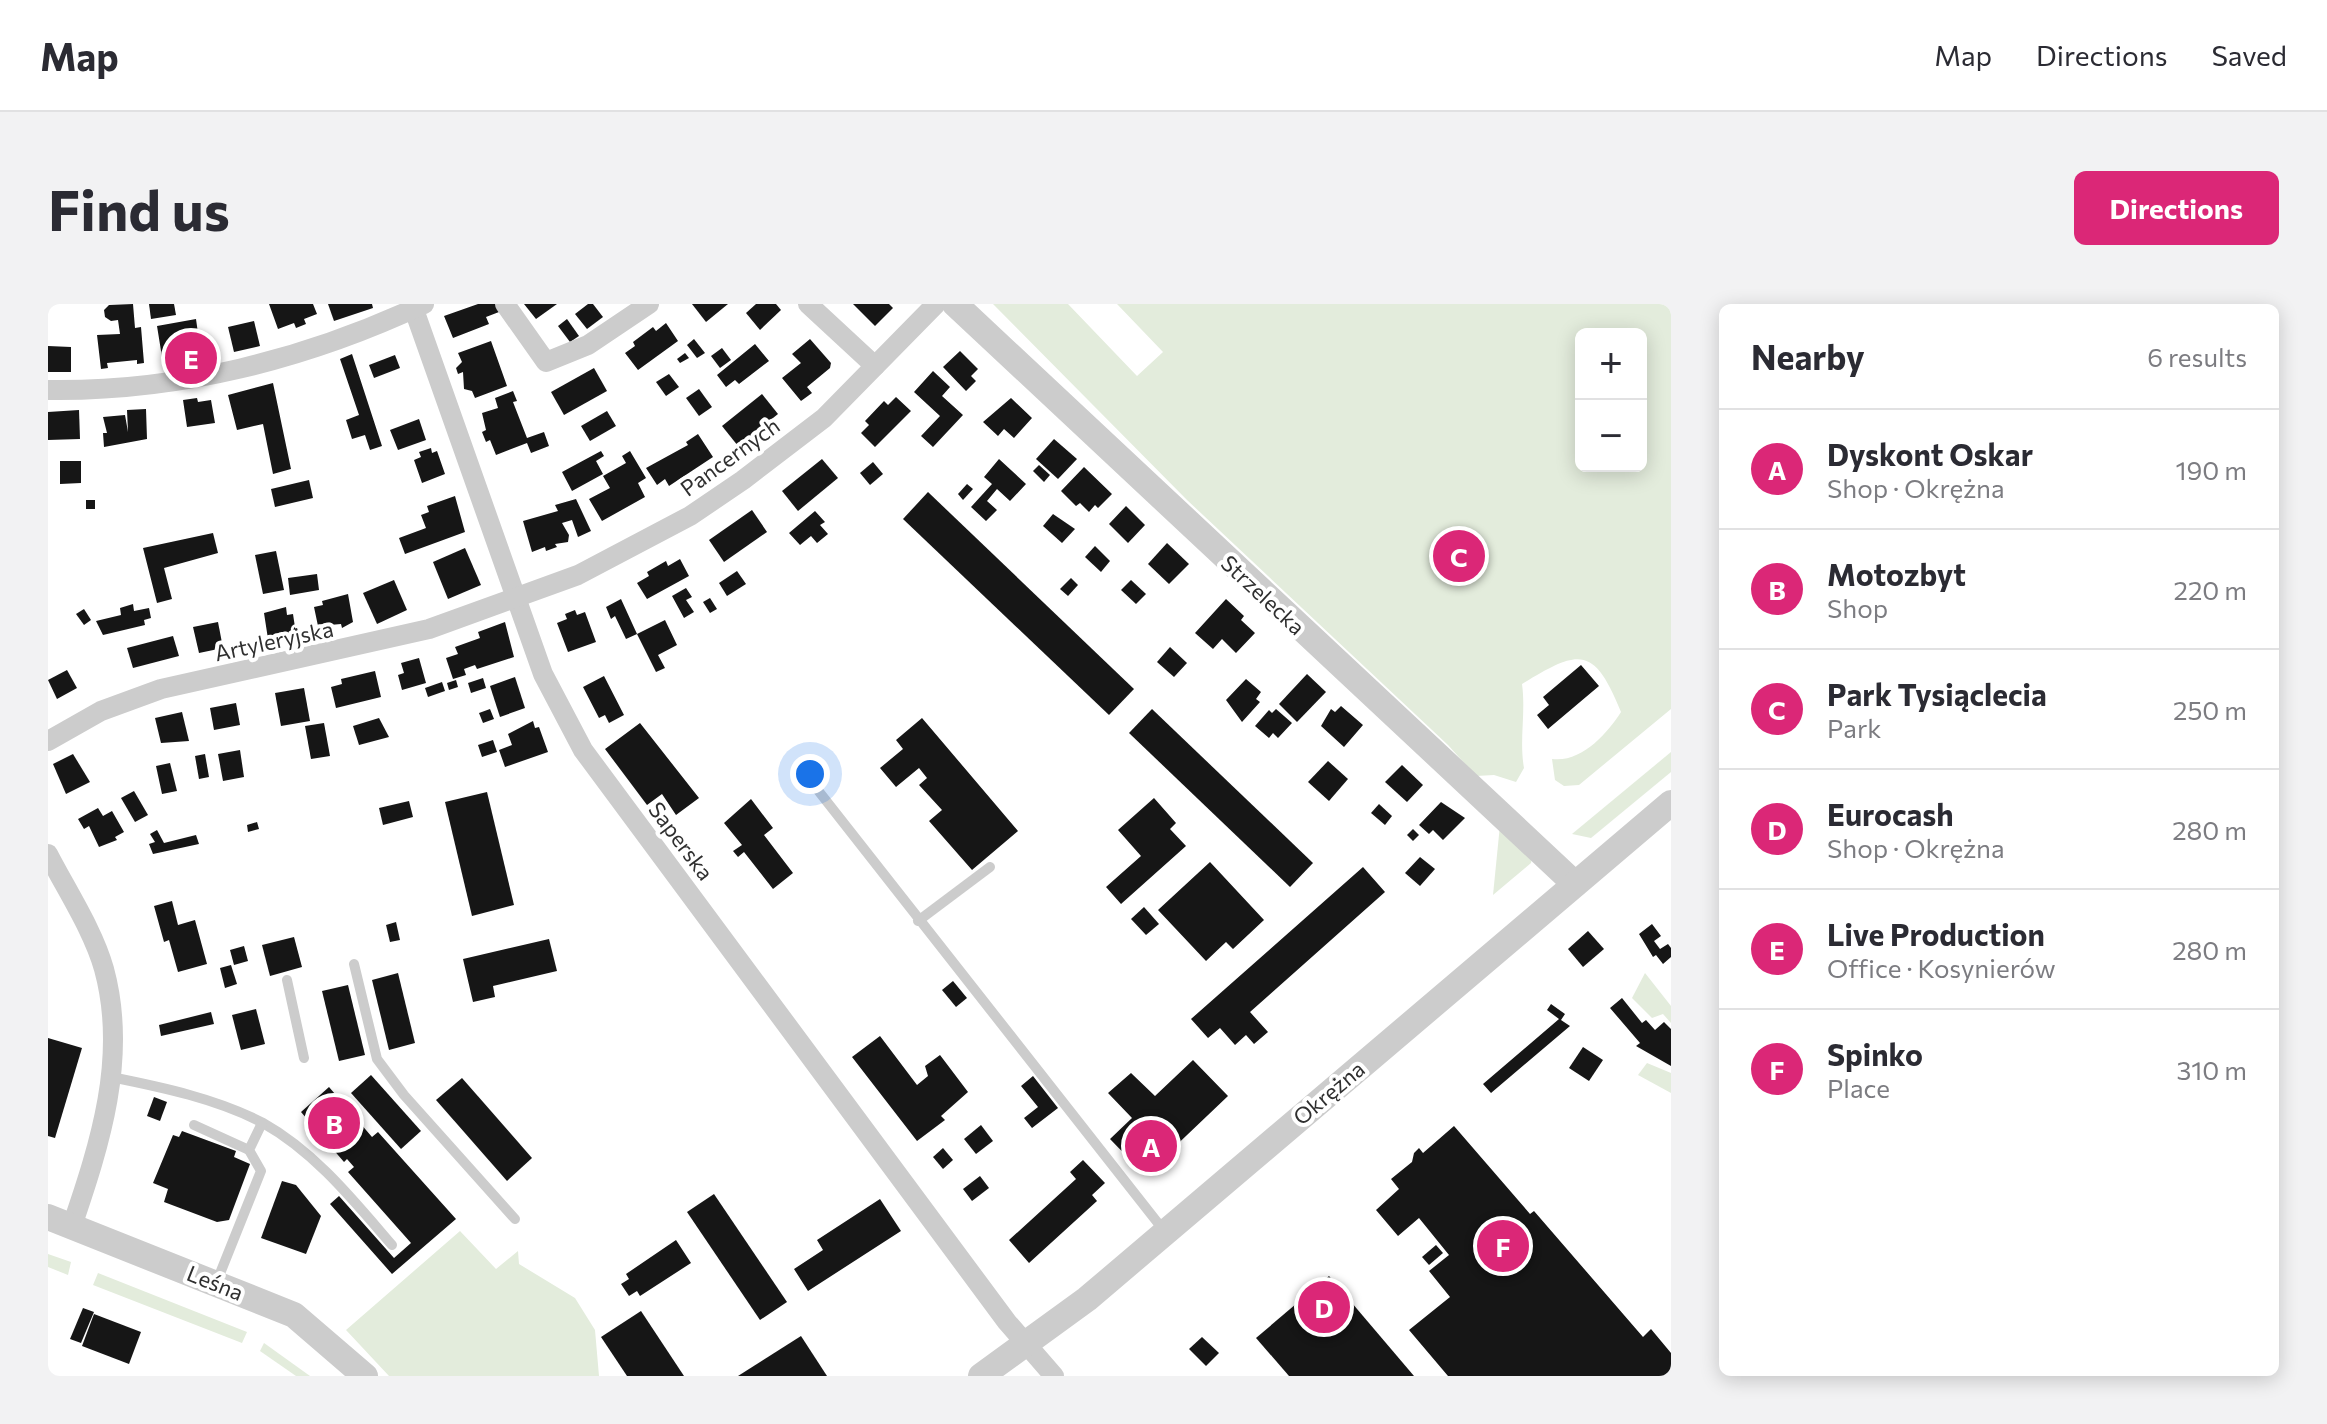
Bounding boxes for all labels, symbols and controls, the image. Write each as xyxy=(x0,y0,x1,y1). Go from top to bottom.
text: Map xyxy=(40,32,119,79)
text: Map xyxy=(1934,38,1992,72)
text: Directions xyxy=(2036,38,2167,72)
text: Saved xyxy=(2211,38,2287,72)
button: Directions xyxy=(2074,171,2279,245)
text: Find us xyxy=(48,174,230,243)
pin: E xyxy=(165,328,217,388)
map controls xyxy=(1575,328,1647,472)
button: + xyxy=(1575,328,1647,400)
text: Nearby xyxy=(1751,335,1865,377)
text: 6 results xyxy=(2147,341,2247,372)
button: − xyxy=(1575,400,1647,472)
street label: Pancernych xyxy=(675,412,785,502)
text: Dyskont Oskar xyxy=(1827,435,2033,472)
text: A xyxy=(1768,454,1786,485)
text: 190 m xyxy=(2175,454,2247,485)
text: Shop · Okrężna xyxy=(1827,472,2005,503)
pin: C xyxy=(1433,526,1485,586)
street label: Strzelecka xyxy=(1216,549,1311,640)
text: Motozbyt xyxy=(1827,555,1966,592)
text: B xyxy=(1768,574,1786,605)
text: 220 m xyxy=(2174,574,2247,605)
text: Shop xyxy=(1827,592,1888,623)
street label: Artyleryjska xyxy=(212,615,336,666)
text: Park Tysiąclecia xyxy=(1827,675,2047,712)
text: C xyxy=(1768,694,1786,725)
text: 250 m xyxy=(2173,694,2247,725)
text: Park xyxy=(1827,712,1881,743)
your location xyxy=(790,754,830,794)
text: Eurocash xyxy=(1827,795,1954,832)
street label: Saperska xyxy=(643,796,720,885)
text: D xyxy=(1767,814,1787,845)
text: 280 m xyxy=(2172,814,2247,845)
text: Shop · Okrężna xyxy=(1827,832,2005,863)
text: Live Production xyxy=(1827,915,2045,952)
text: E xyxy=(1769,934,1785,965)
text: 280 m xyxy=(2172,934,2247,965)
text: Office · Kosynierów xyxy=(1827,952,2056,983)
text: Spinko xyxy=(1827,1035,1923,1072)
text: F xyxy=(1769,1054,1785,1085)
text: 310 m xyxy=(2176,1054,2247,1085)
street label: Okrężna xyxy=(1287,1055,1370,1130)
text: Place xyxy=(1827,1072,1890,1103)
pin: B xyxy=(308,1093,360,1153)
pin: A xyxy=(1125,1116,1177,1176)
pin: F xyxy=(1477,1216,1529,1276)
street label: Leśna xyxy=(183,1259,247,1306)
pin: D xyxy=(1298,1277,1350,1337)

